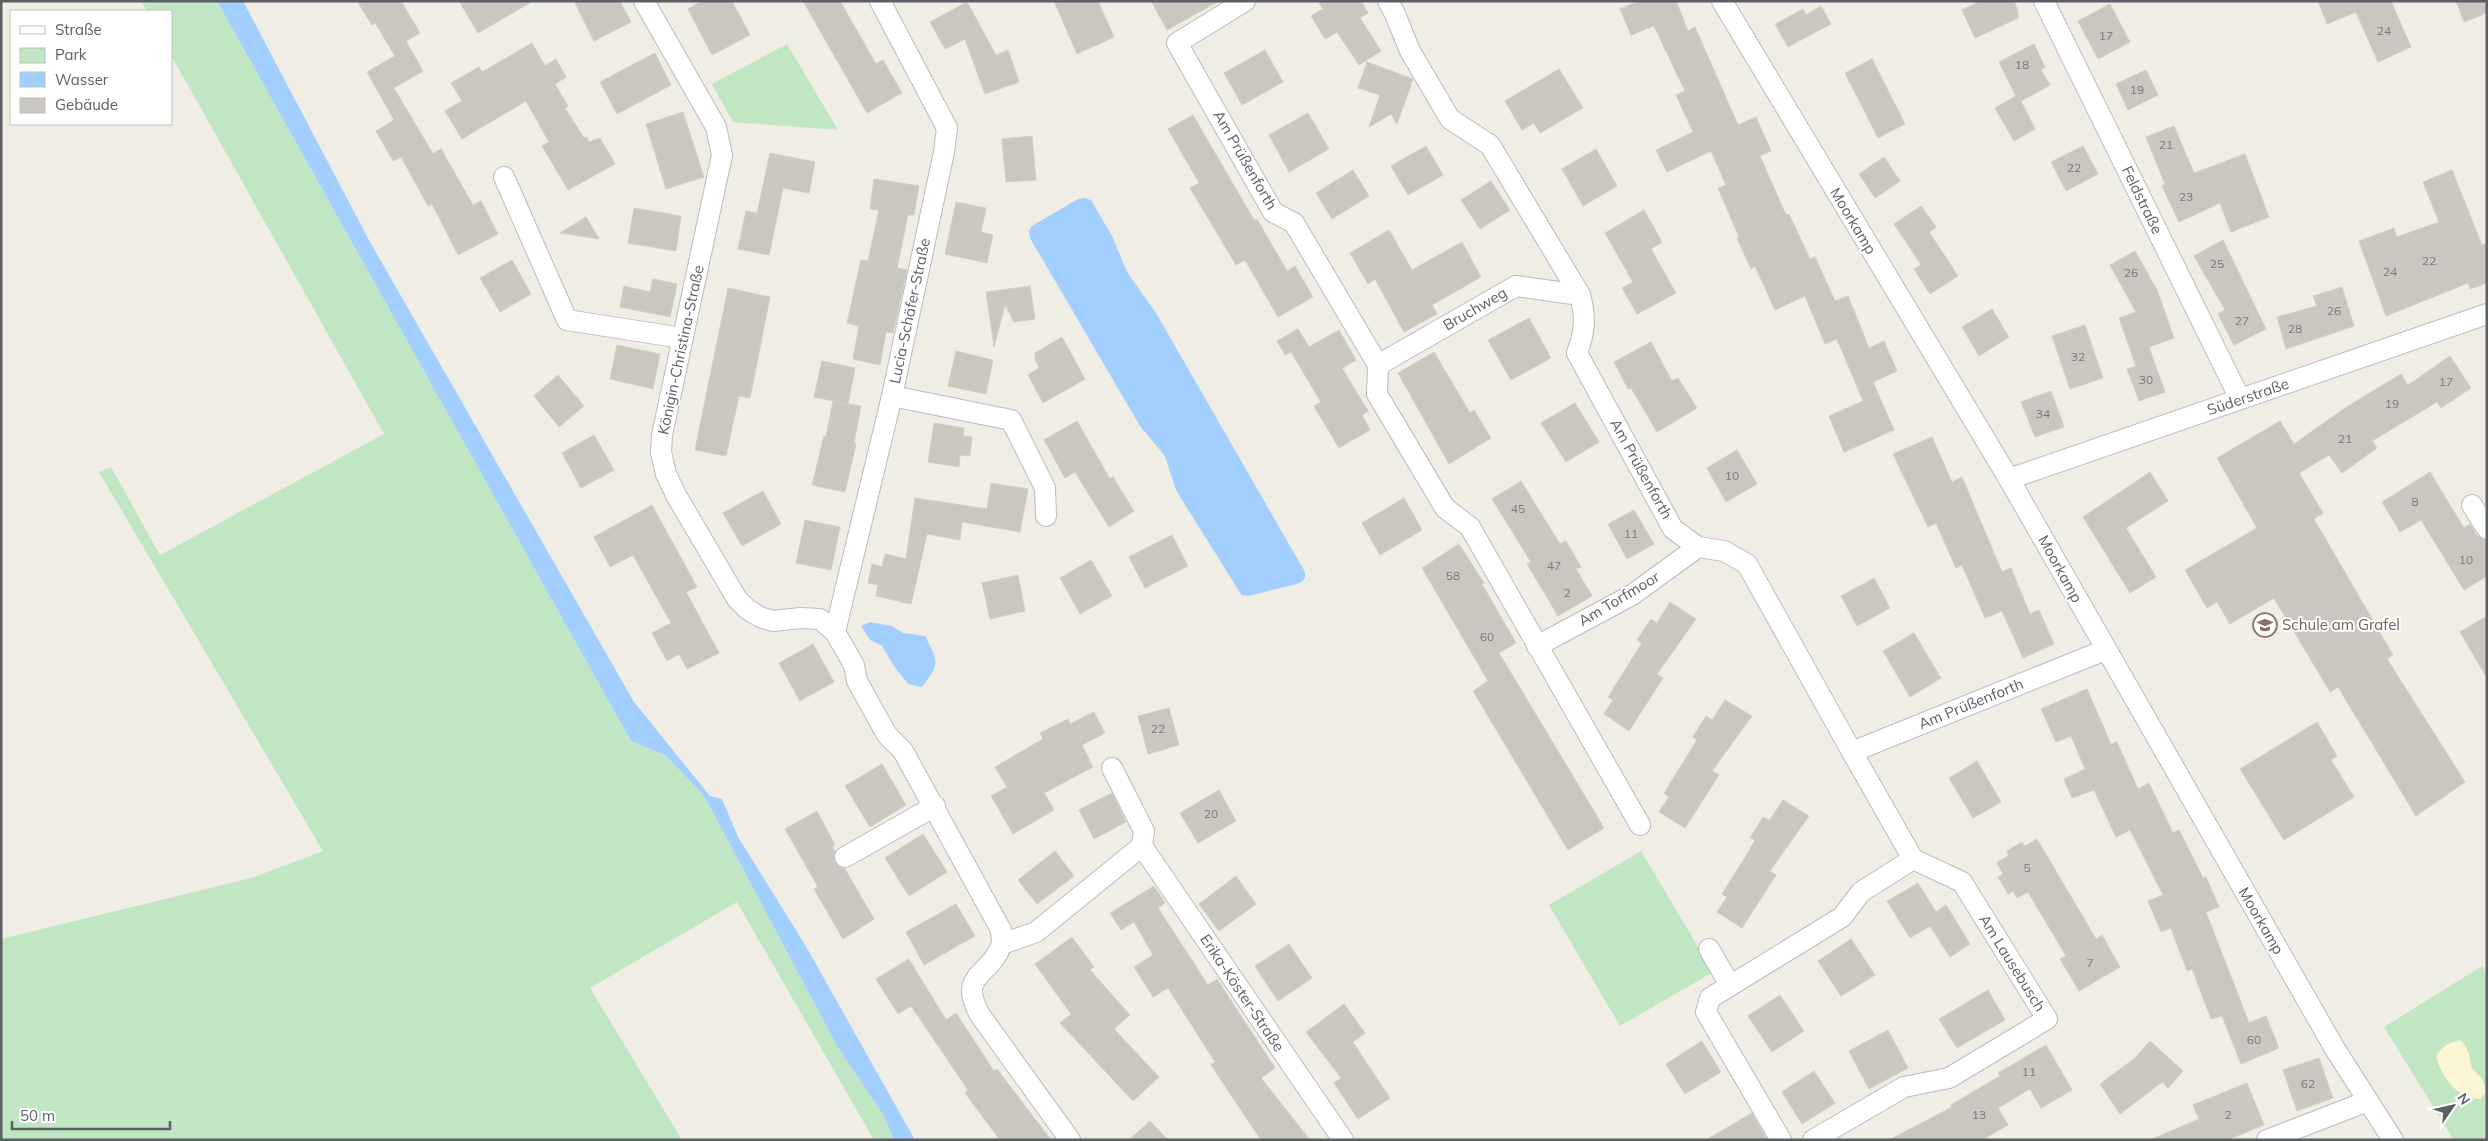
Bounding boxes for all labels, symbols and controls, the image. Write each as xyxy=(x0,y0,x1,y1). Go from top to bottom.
legend xyxy=(10,10,172,125)
text: Straße xyxy=(55,20,102,39)
house number: 24 xyxy=(2377,23,2391,38)
house number: 17 xyxy=(2099,28,2113,43)
text: Park xyxy=(55,45,87,64)
house number: 18 xyxy=(2015,57,2029,72)
text: Wasser xyxy=(55,70,109,89)
house number: 19 xyxy=(2130,82,2144,97)
text: Gebäude xyxy=(55,95,118,114)
street label: Am Prüßenforth xyxy=(1209,107,1282,213)
house number: 21 xyxy=(2159,137,2173,152)
house number: 22 xyxy=(2067,160,2081,175)
street label: Feldstraße xyxy=(2118,163,2167,237)
street label: Moorkamp xyxy=(1826,184,1881,257)
house number: 23 xyxy=(2179,189,2193,204)
street label: Lucia-Schäfer-Straße xyxy=(885,236,934,385)
house number: 22 xyxy=(2422,253,2436,268)
house number: 25 xyxy=(2210,256,2224,271)
street label: Königin-Christina-Straße xyxy=(653,263,708,436)
house number: 24 xyxy=(2383,264,2397,279)
house number: 26 xyxy=(2124,265,2138,280)
street label: Bruchweg xyxy=(1439,283,1510,334)
house number: 26 xyxy=(2327,303,2341,318)
house number: 27 xyxy=(2235,313,2249,328)
house number: 28 xyxy=(2288,321,2302,336)
house number: 32 xyxy=(2071,349,2085,364)
house number: 30 xyxy=(2139,372,2153,387)
street label: Süderstraße xyxy=(2204,374,2291,419)
house number: 17 xyxy=(2439,374,2453,389)
house number: 19 xyxy=(2385,396,2399,411)
house number: 34 xyxy=(2036,406,2050,421)
street label: Am Prüßenforth xyxy=(1606,415,1677,522)
house number: 21 xyxy=(2338,431,2352,446)
house number: 10 xyxy=(1725,468,1739,483)
house number: 8 xyxy=(2411,494,2419,509)
house number: 45 xyxy=(1511,501,1525,516)
house number: 11 xyxy=(1624,526,1638,541)
street label: Moorkamp xyxy=(2034,532,2087,606)
house number: 10 xyxy=(2459,552,2473,567)
house number: 47 xyxy=(1547,558,1561,573)
street label: Am Torfmoor xyxy=(1575,567,1663,630)
house number: 58 xyxy=(1446,568,1460,583)
house number: 2 xyxy=(1563,585,1571,600)
school or university icon: Schule am Grafel xyxy=(2252,612,2278,638)
place label: Schule am Grafel xyxy=(2282,615,2400,634)
house number: 60 xyxy=(1480,629,1494,644)
street label: Am Prüßenforth xyxy=(1916,674,2026,733)
house number: 22 xyxy=(1151,721,1165,736)
house number: 20 xyxy=(1204,806,1218,821)
house number: 5 xyxy=(2023,860,2031,875)
street label: Moorkamp xyxy=(2235,884,2288,958)
street label: Am Lausebusch xyxy=(1975,911,2050,1015)
street label: Erika-Köster-Straße xyxy=(1196,930,1289,1055)
house number: 7 xyxy=(2086,955,2094,970)
house number: 60 xyxy=(2247,1032,2261,1047)
house number: 11 xyxy=(2022,1064,2036,1079)
house number: 62 xyxy=(2301,1076,2315,1091)
north arrow xyxy=(2428,1081,2478,1131)
text: N xyxy=(2453,1089,2474,1108)
scale bar xyxy=(12,1098,170,1130)
text: 50 m xyxy=(20,1106,55,1125)
house number: 13 xyxy=(1972,1107,1986,1122)
house number: 2 xyxy=(2224,1107,2232,1122)

